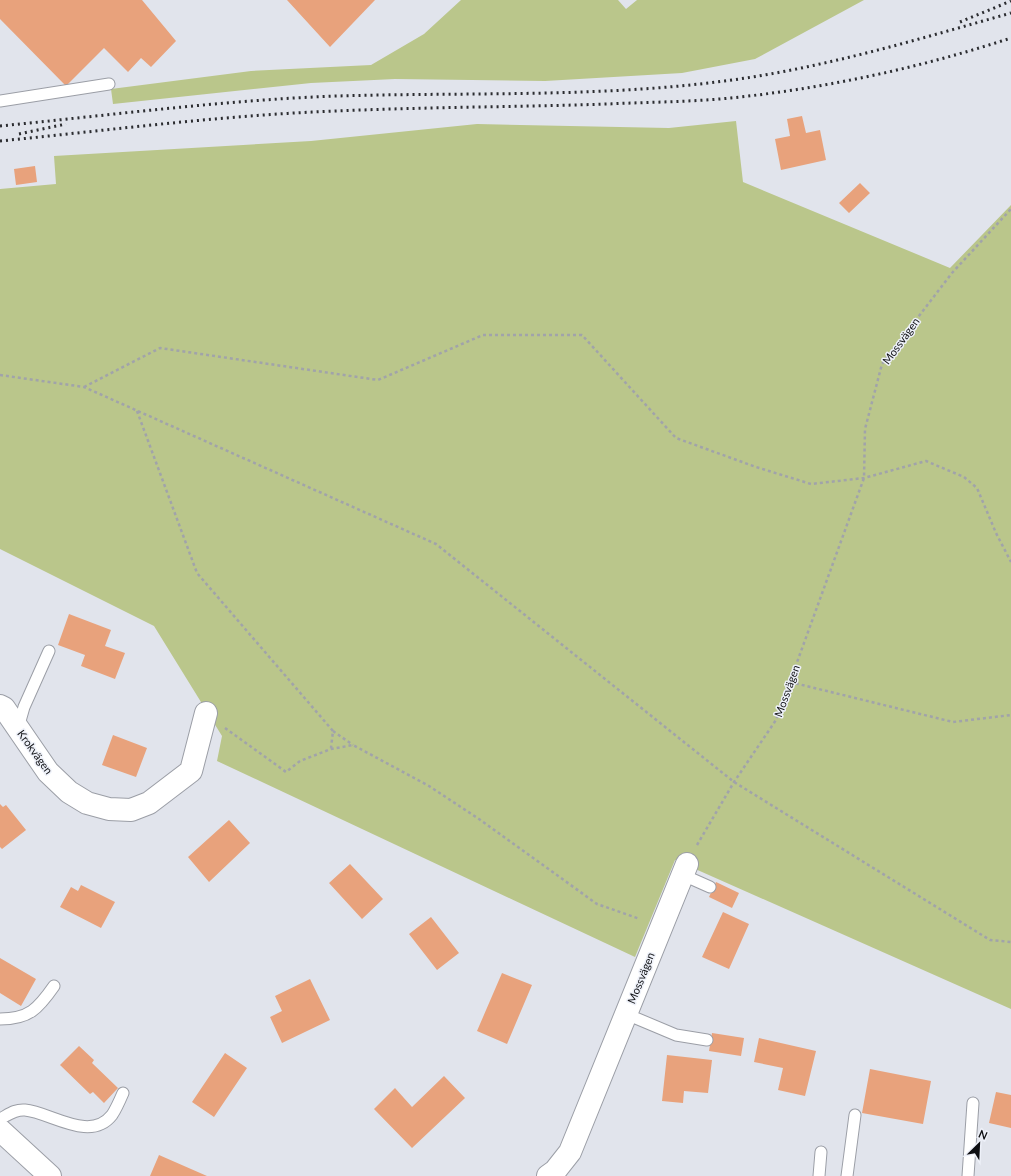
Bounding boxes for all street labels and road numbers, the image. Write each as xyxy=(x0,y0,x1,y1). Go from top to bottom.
street label: Mossvägen xyxy=(879,315,922,367)
street label: Mossvägen xyxy=(771,663,802,719)
street label: Krokvägen xyxy=(15,727,56,776)
street label: Mossvägen xyxy=(624,950,657,1005)

